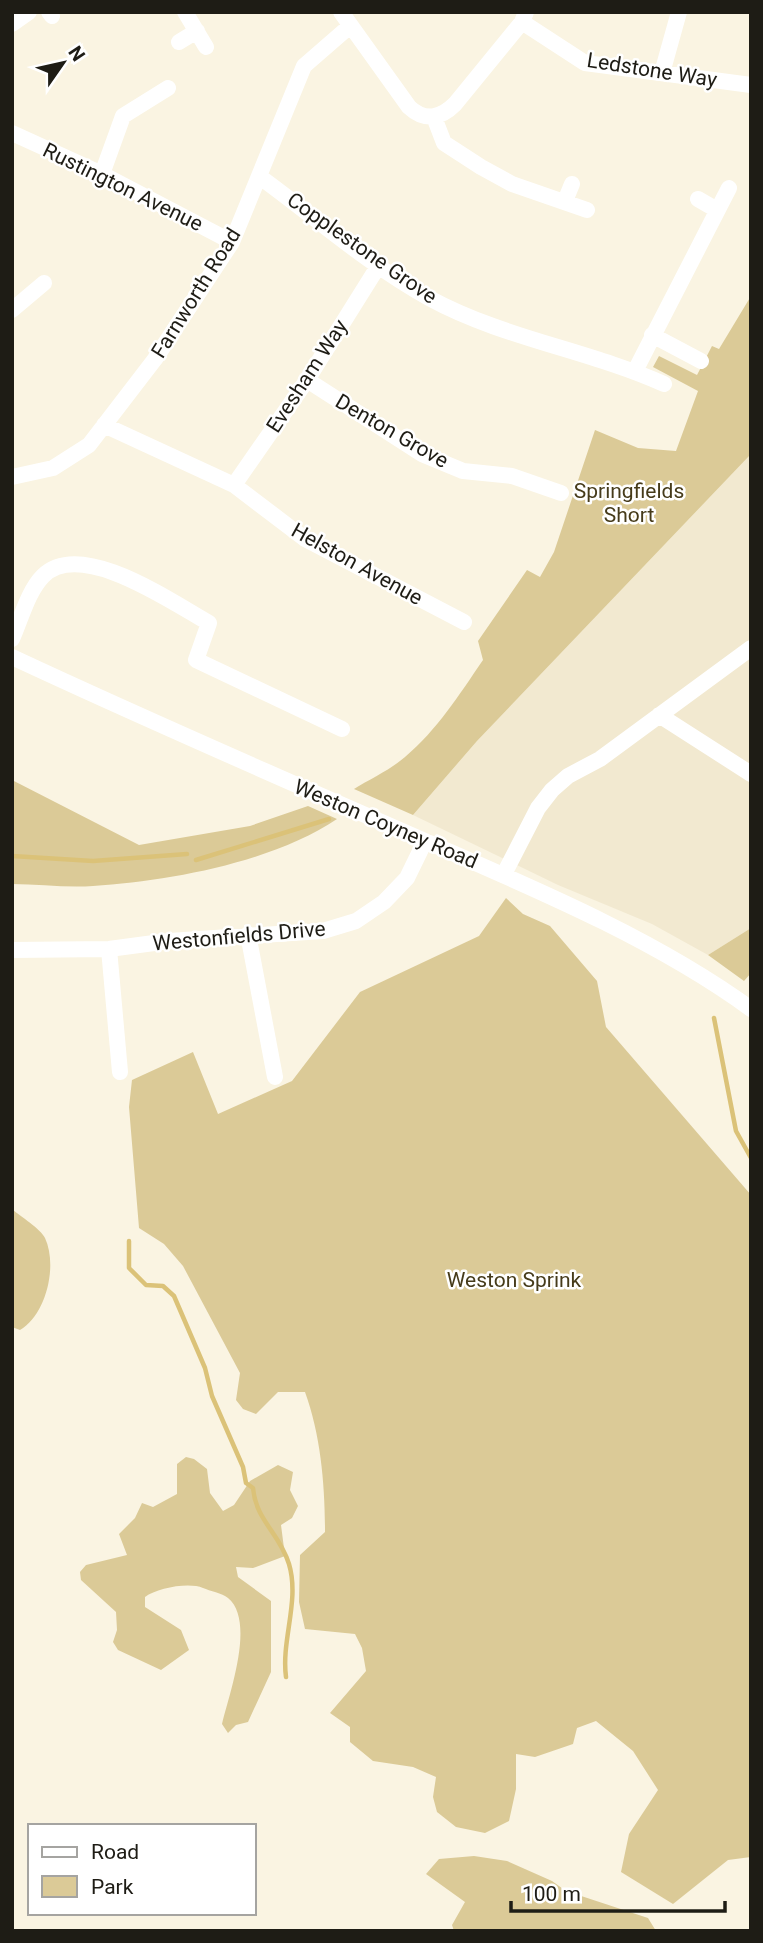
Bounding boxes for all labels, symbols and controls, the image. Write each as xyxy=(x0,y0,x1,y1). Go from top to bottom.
north arrow xyxy=(28,28,98,98)
text: N xyxy=(63,42,90,66)
street label: Ledstone Way xyxy=(585,48,719,92)
street label: Rustington Avenue xyxy=(39,138,207,236)
street label: Copplestone Grove xyxy=(283,187,441,309)
street label: Farnworth Road xyxy=(146,224,246,362)
street label: Evesham Way xyxy=(262,315,352,437)
street label: Denton Grove xyxy=(331,389,453,473)
park label: Springfields Short xyxy=(574,479,684,527)
street label: Helston Avenue xyxy=(287,518,427,610)
street label: Weston Coyney Road xyxy=(291,774,481,874)
street label: Westonfields Drive xyxy=(152,916,326,956)
park label: Weston Sprink xyxy=(447,1268,582,1292)
legend xyxy=(28,1824,256,1915)
text: Road xyxy=(91,1840,139,1864)
scale bar xyxy=(511,1870,724,1914)
text: Park xyxy=(91,1875,134,1899)
text: 100 m xyxy=(522,1882,581,1906)

